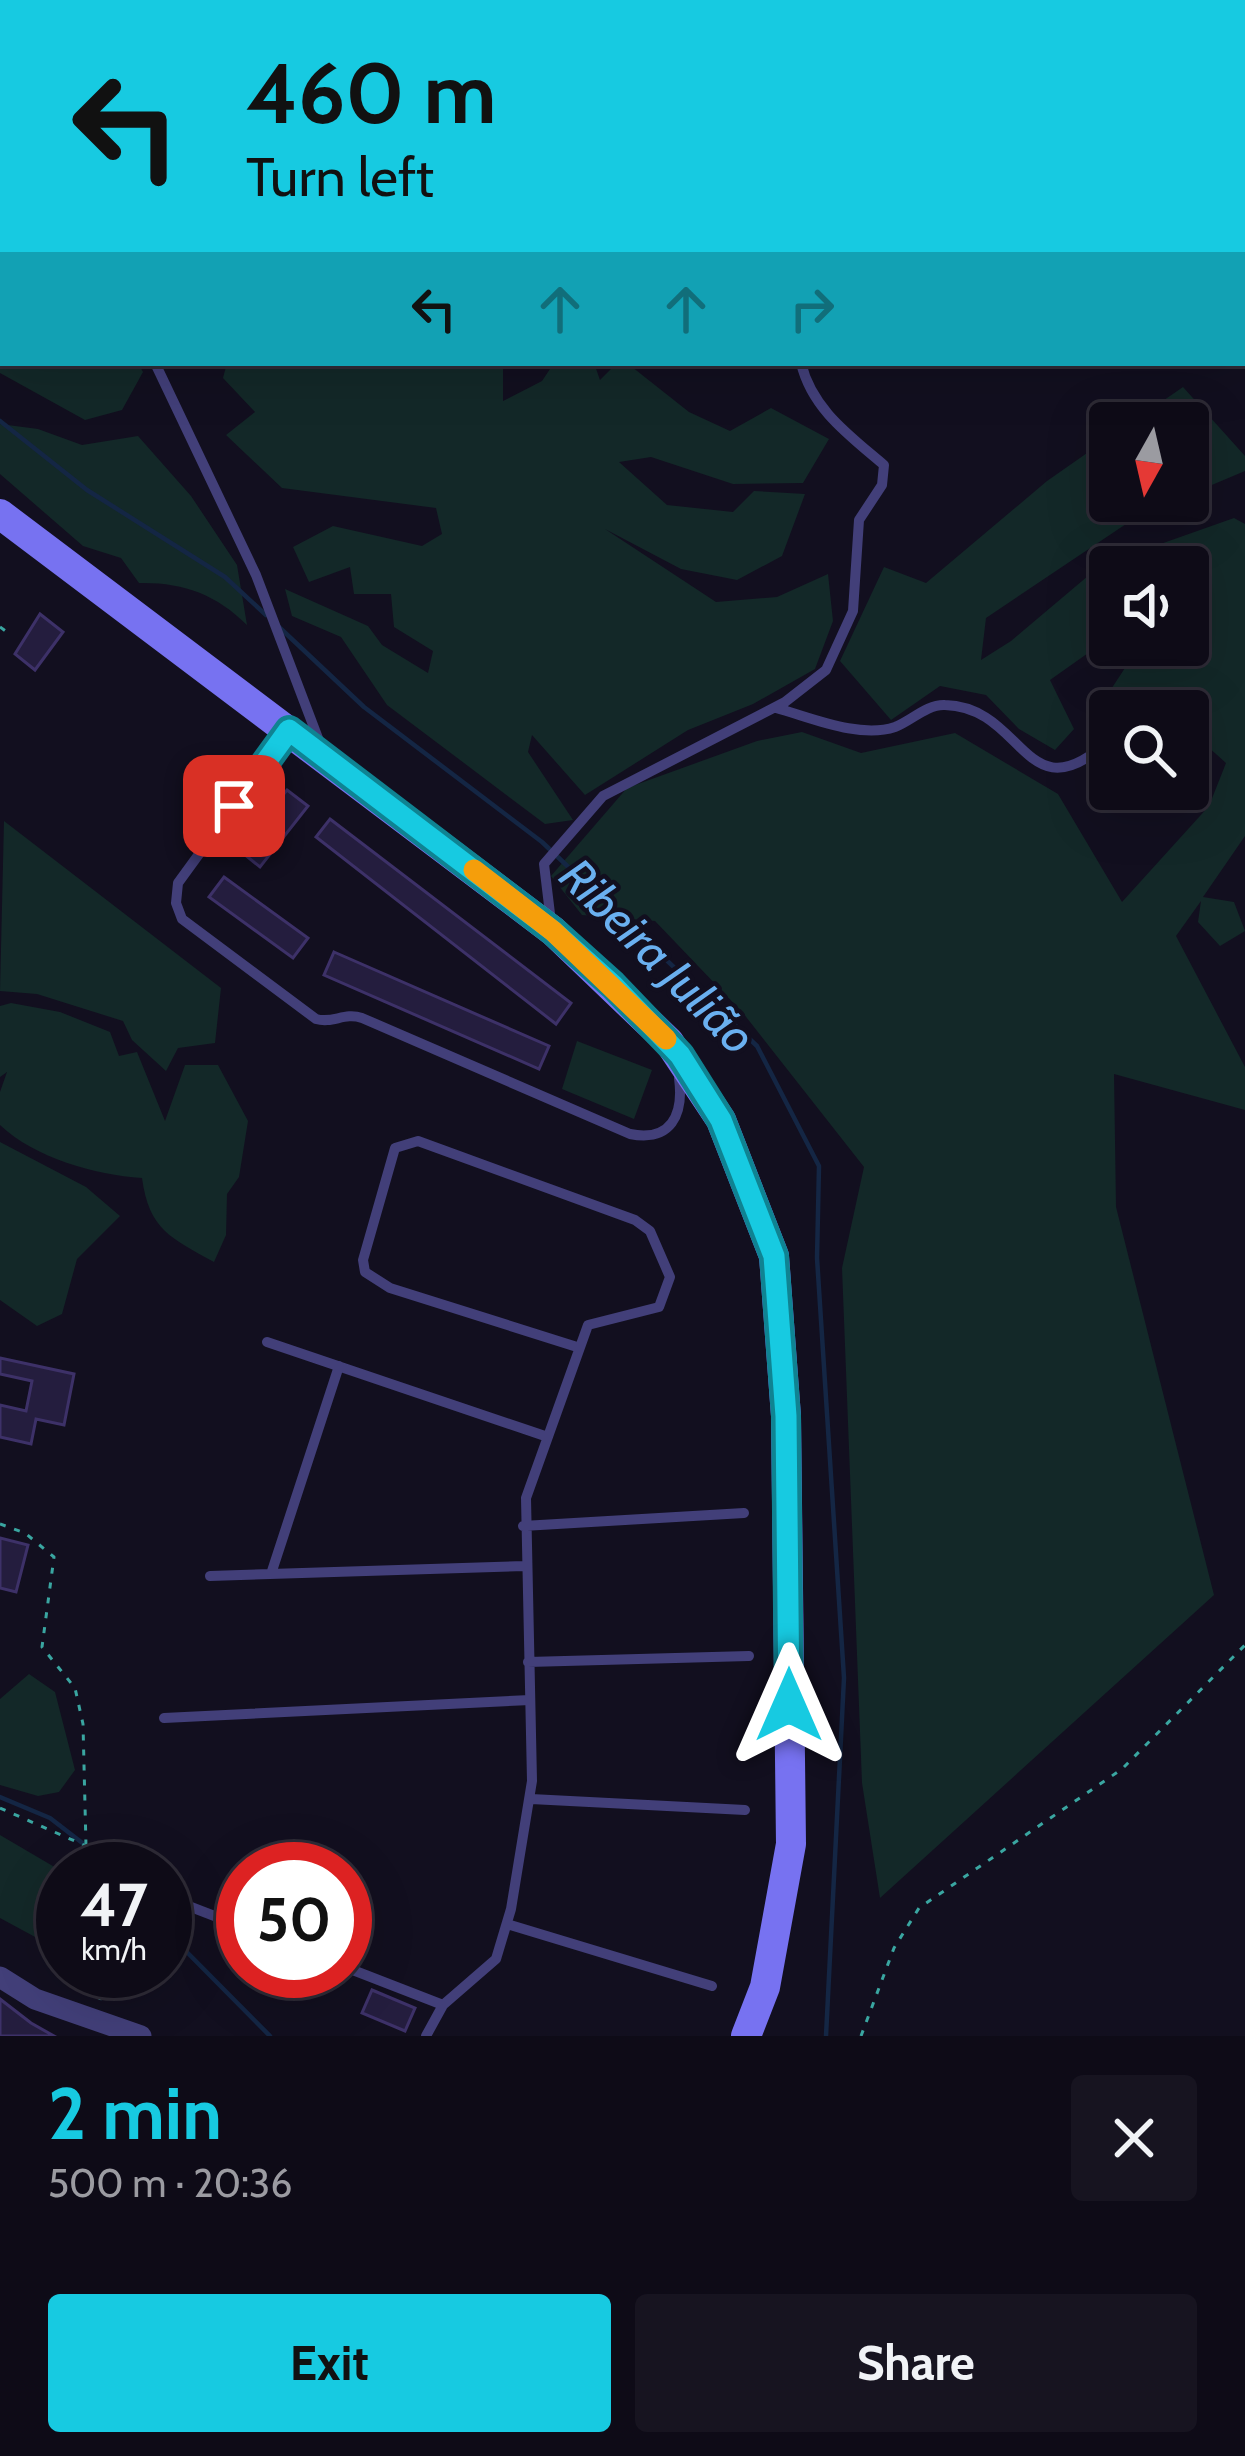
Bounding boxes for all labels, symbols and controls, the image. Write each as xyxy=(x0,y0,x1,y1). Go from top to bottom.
text: 460 m xyxy=(246,42,497,144)
icon: left xyxy=(48,48,204,204)
text: Turn left xyxy=(246,144,434,210)
icon: left xyxy=(401,276,467,342)
icon: ahead xyxy=(527,276,593,342)
icon: ahead xyxy=(653,276,719,342)
icon: right xyxy=(779,276,845,342)
north arrow xyxy=(1089,402,1209,522)
map controls xyxy=(1089,402,1209,810)
button: sound xyxy=(1089,546,1209,666)
button: search xyxy=(1089,690,1209,810)
pin xyxy=(183,755,285,857)
icon: arrive xyxy=(201,773,267,839)
water label: Ribeira Julião xyxy=(548,846,768,1066)
position arrow xyxy=(726,1642,852,1768)
speed limit sign: 50 xyxy=(216,1842,372,1998)
text: 47 xyxy=(80,1868,148,1941)
text: km/h xyxy=(81,1931,147,1968)
text: 2 min xyxy=(48,2070,222,2157)
button: close xyxy=(1071,2075,1197,2201)
text: 500 m · 20:36 xyxy=(48,2159,292,2207)
button: Exit xyxy=(48,2294,611,2432)
button: Share xyxy=(635,2294,1197,2432)

